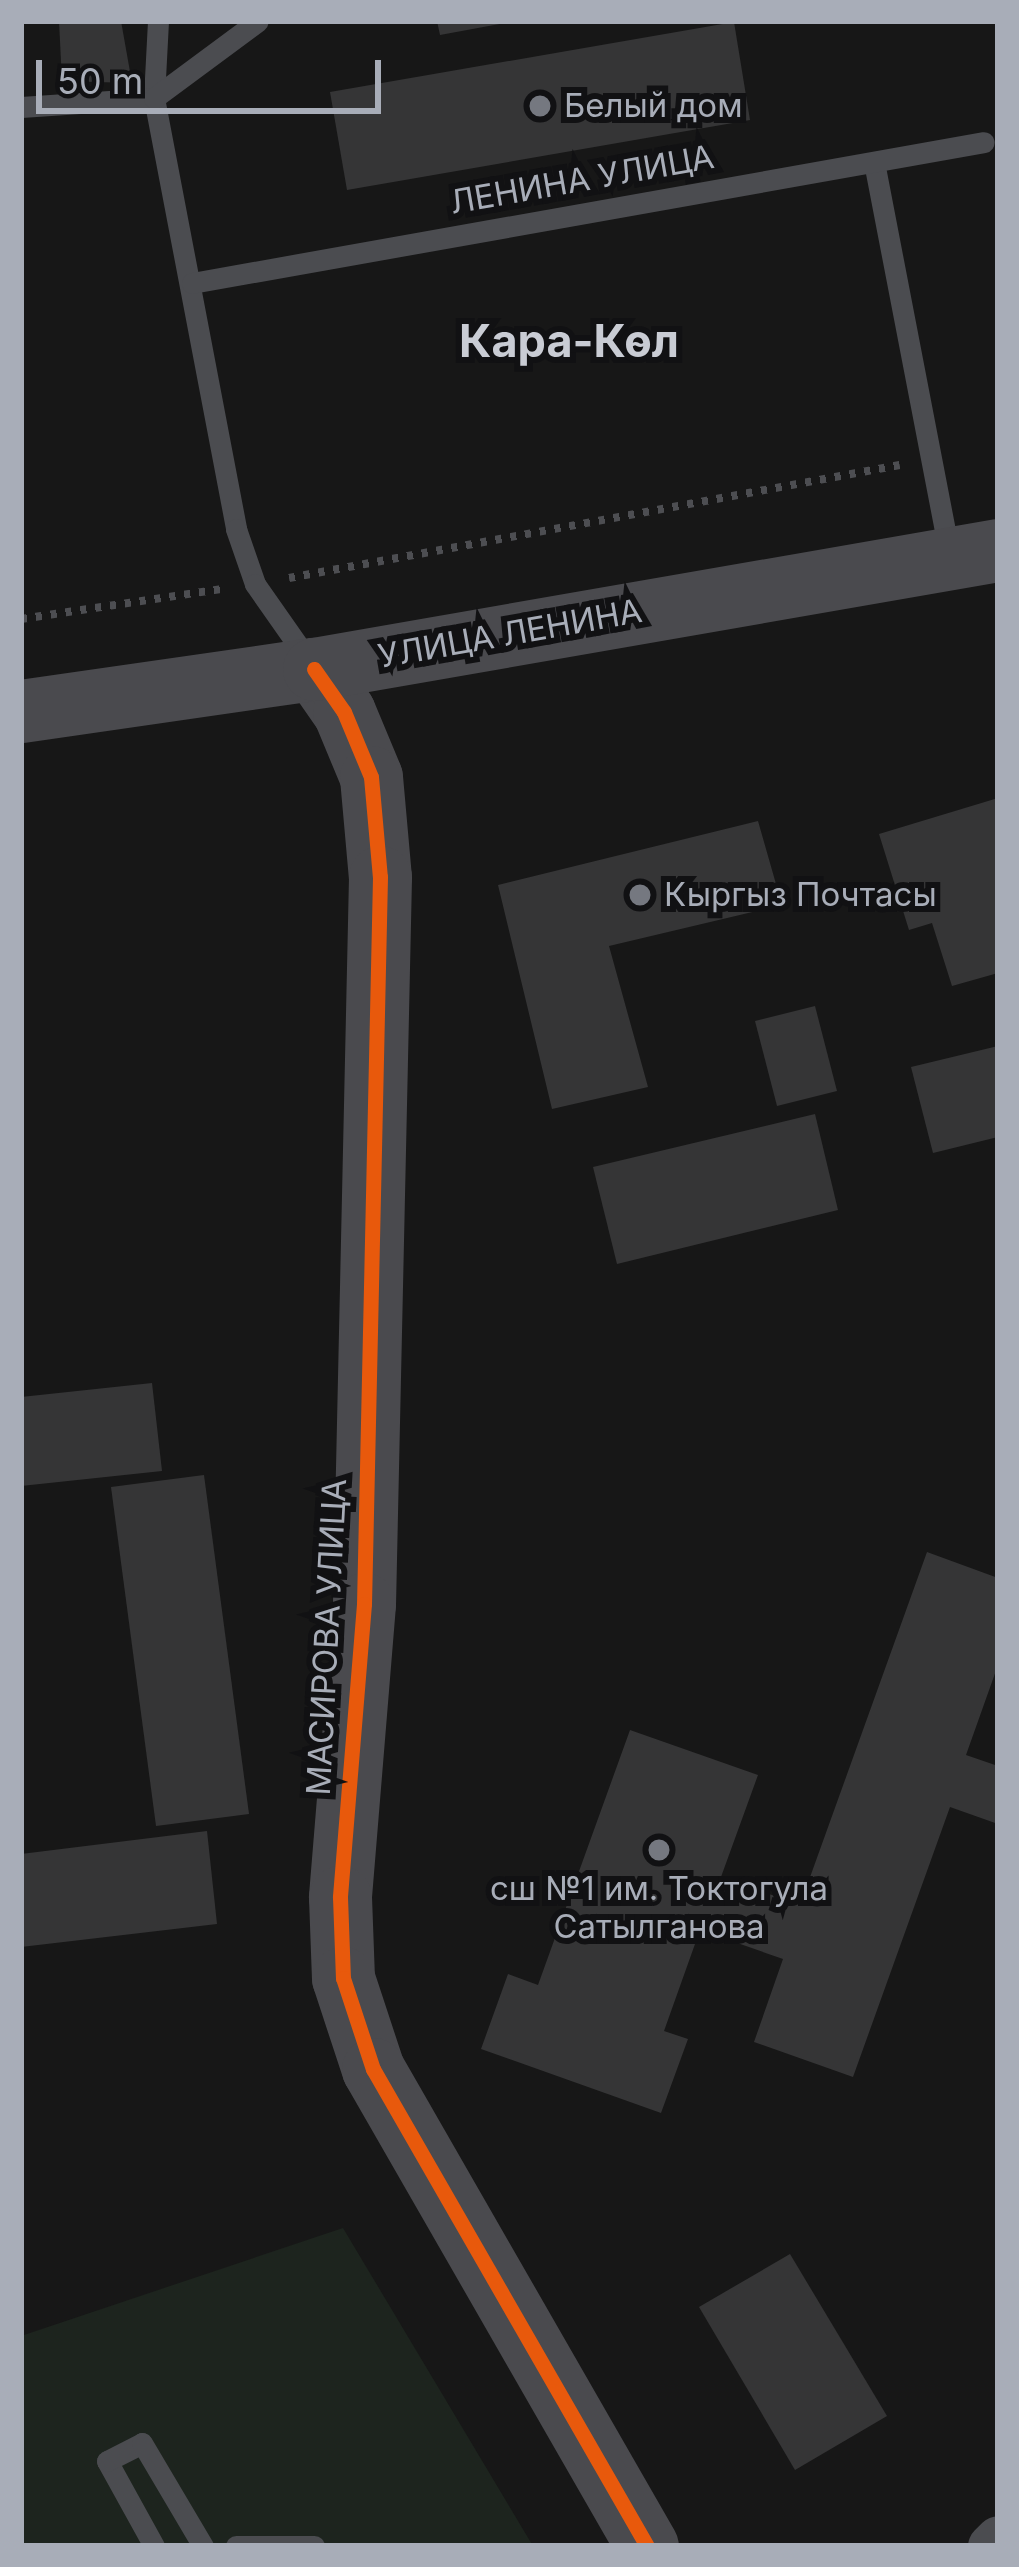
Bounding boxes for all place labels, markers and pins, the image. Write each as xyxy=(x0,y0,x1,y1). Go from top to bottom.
place label: Белый дом xyxy=(564,86,743,126)
marker: Белый дом xyxy=(527,93,553,119)
place label: Кыргыз Почтасы xyxy=(664,875,937,915)
marker: Кыргыз Почтасы xyxy=(627,882,653,908)
marker: сш №1 им. Токтогула Сатылганова xyxy=(646,1837,672,1863)
place label: сш №1 им. Токтогула Сатылганова xyxy=(490,1869,828,1947)

